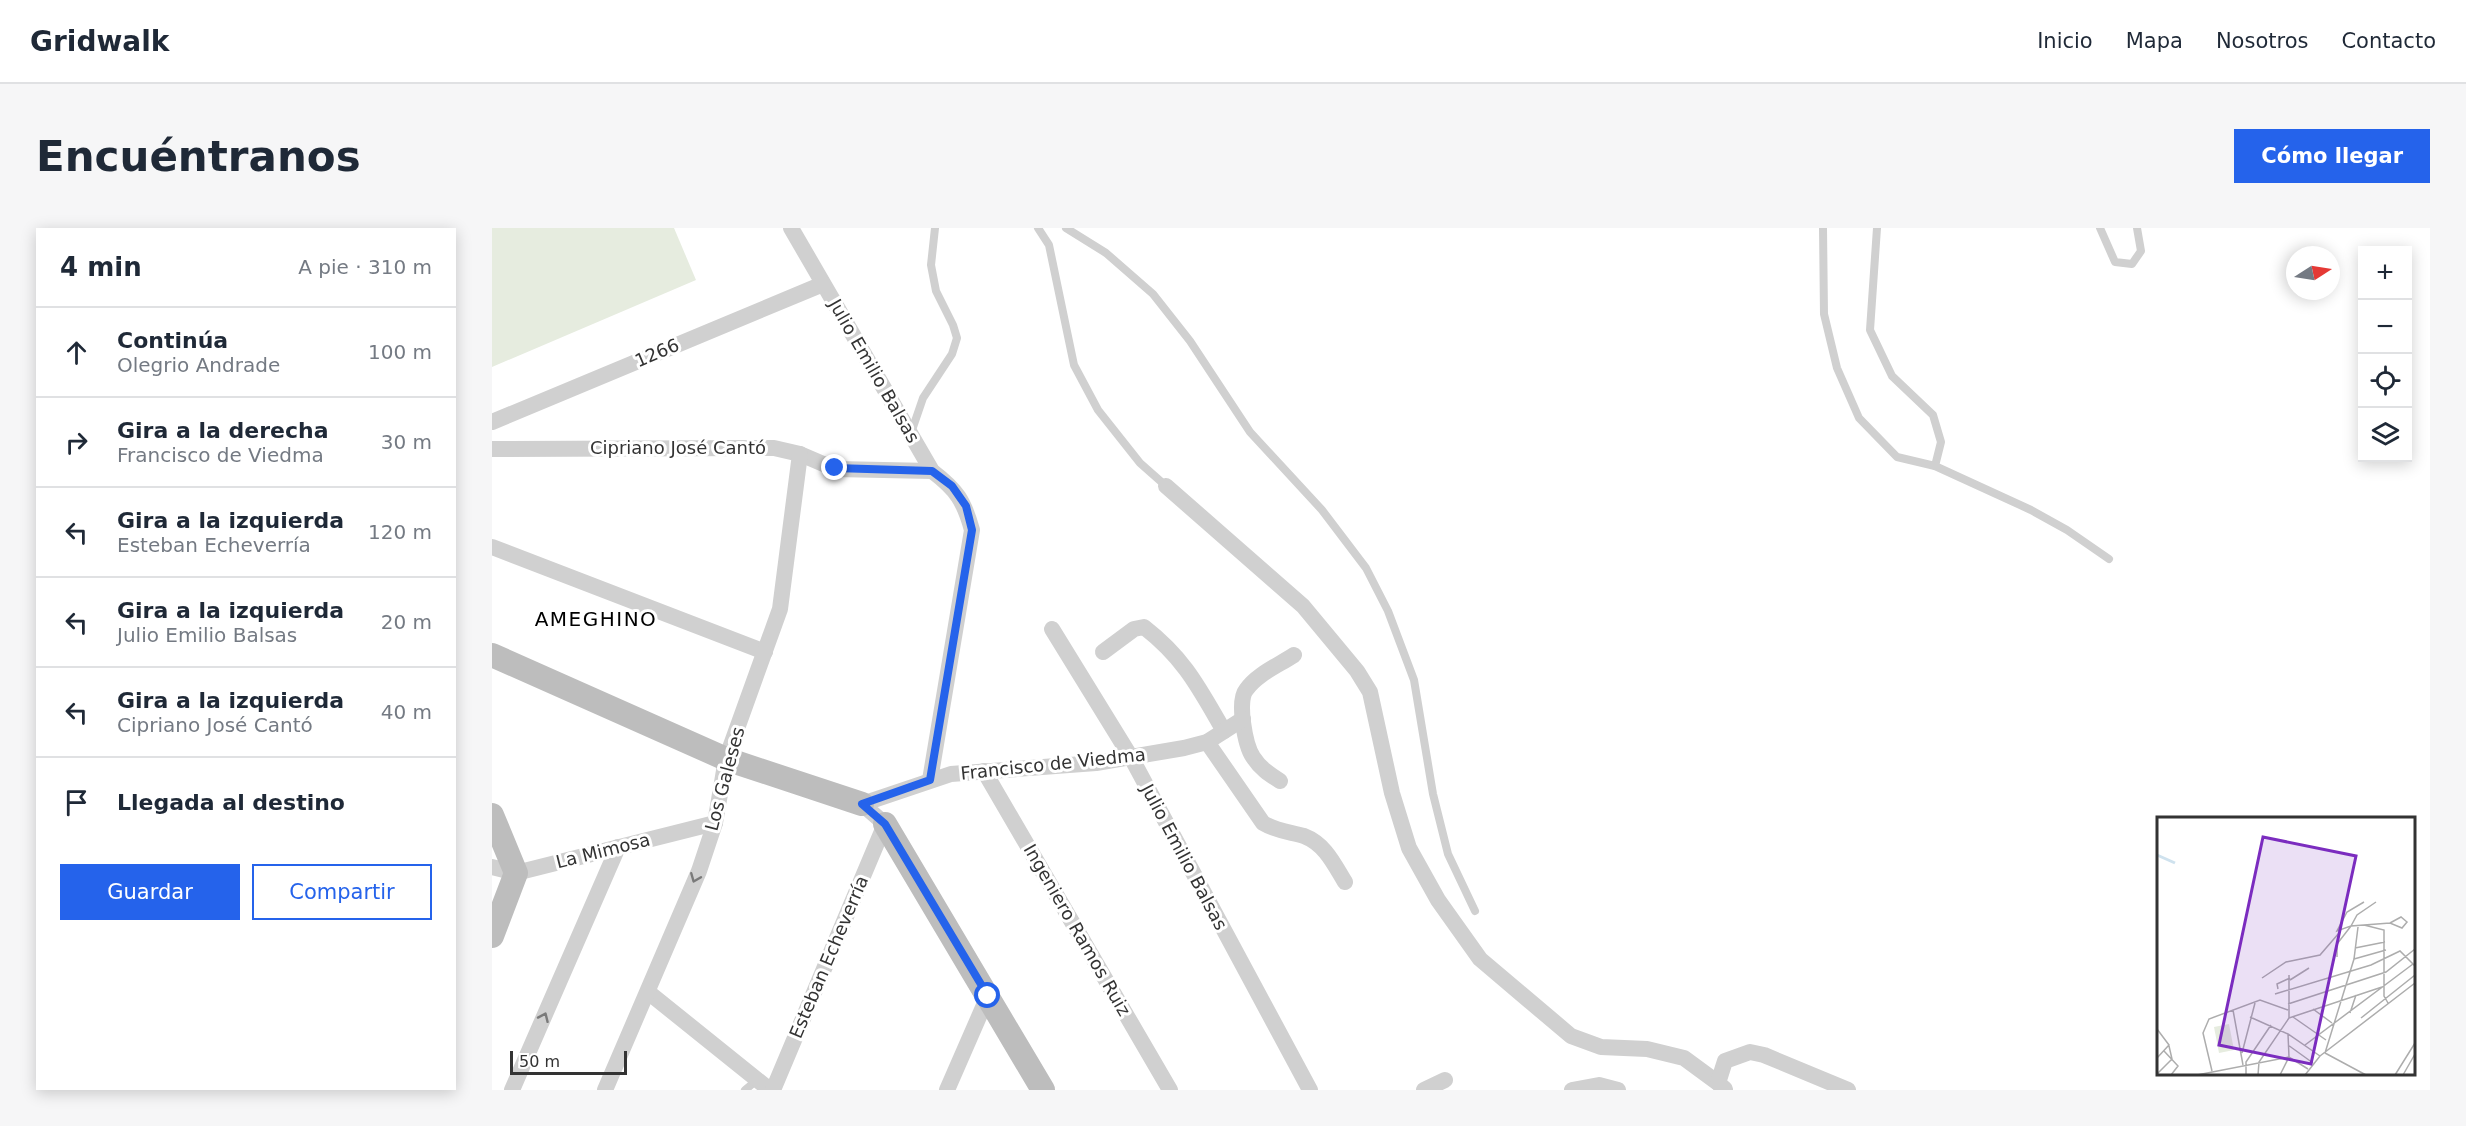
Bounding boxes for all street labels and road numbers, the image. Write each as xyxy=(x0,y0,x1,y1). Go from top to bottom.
street label: Julio Emilio Balsas xyxy=(824,294,924,446)
street label: 1266 xyxy=(632,334,682,371)
street label: Cipriano José Cantó xyxy=(590,437,766,458)
street label: Los Galeses xyxy=(701,725,748,833)
street label: Francisco de Viedma xyxy=(959,743,1147,784)
street label: Julio Emilio Balsas xyxy=(1137,779,1232,933)
street label: La Mimosa xyxy=(554,829,652,872)
street label: Ingeniero Ramos Ruiz xyxy=(1020,840,1135,1019)
street label: Esteban Echeverría xyxy=(785,872,872,1041)

